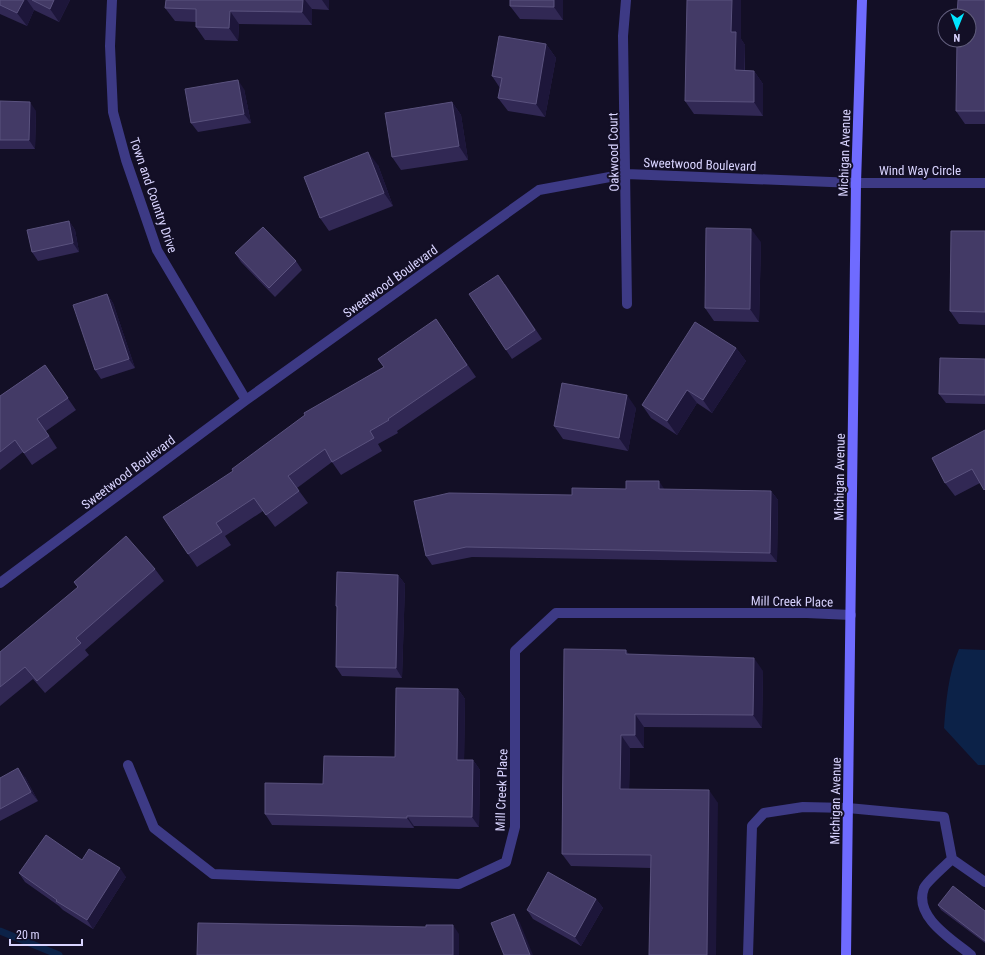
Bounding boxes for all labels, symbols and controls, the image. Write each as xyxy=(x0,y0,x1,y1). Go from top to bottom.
north arrow xyxy=(937,8,977,48)
text: N xyxy=(953,31,960,44)
street label: Michigan Avenue xyxy=(835,109,854,197)
street label: Oakwood Court xyxy=(605,112,622,192)
street label: Town and Country Drive xyxy=(127,135,180,255)
street label: Sweetwood Boulevard xyxy=(643,155,757,174)
street label: Wind Way Circle xyxy=(879,163,961,178)
street label: Sweetwood Boulevard xyxy=(340,242,440,321)
street label: Sweetwood Boulevard xyxy=(79,432,178,512)
street label: Michigan Avenue xyxy=(831,433,848,521)
street label: Mill Creek Place xyxy=(751,593,833,610)
street label: Mill Creek Place xyxy=(493,749,510,832)
street label: Michigan Avenue xyxy=(827,757,844,845)
scale bar xyxy=(10,921,82,947)
text: 20 m xyxy=(16,928,40,942)

